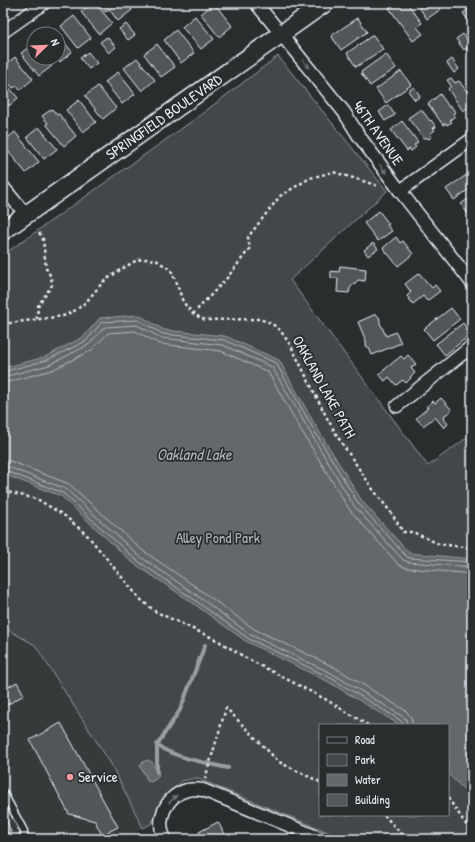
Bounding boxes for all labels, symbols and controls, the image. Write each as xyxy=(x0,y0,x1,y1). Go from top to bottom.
north arrow xyxy=(26,26,66,66)
text: N xyxy=(48,37,63,48)
one-way arrow xyxy=(302,59,310,70)
street label: SPRINGFIELD BOULEVARD xyxy=(101,68,227,165)
street label: 46TH AVENUE xyxy=(348,96,409,169)
one-way arrow xyxy=(379,163,388,174)
street label: OAKLAND LAKE PATH xyxy=(288,332,361,442)
water label: Oakland Lake xyxy=(157,443,232,465)
park label: Alley Pond Park xyxy=(176,527,260,548)
legend xyxy=(319,724,449,816)
text: Road xyxy=(355,731,375,748)
text: Park xyxy=(355,751,375,768)
place label: Service xyxy=(78,766,118,787)
text: Water xyxy=(355,771,381,788)
marker: Service xyxy=(65,772,75,782)
text: Building xyxy=(355,791,390,808)
one-way arrow xyxy=(168,794,178,803)

